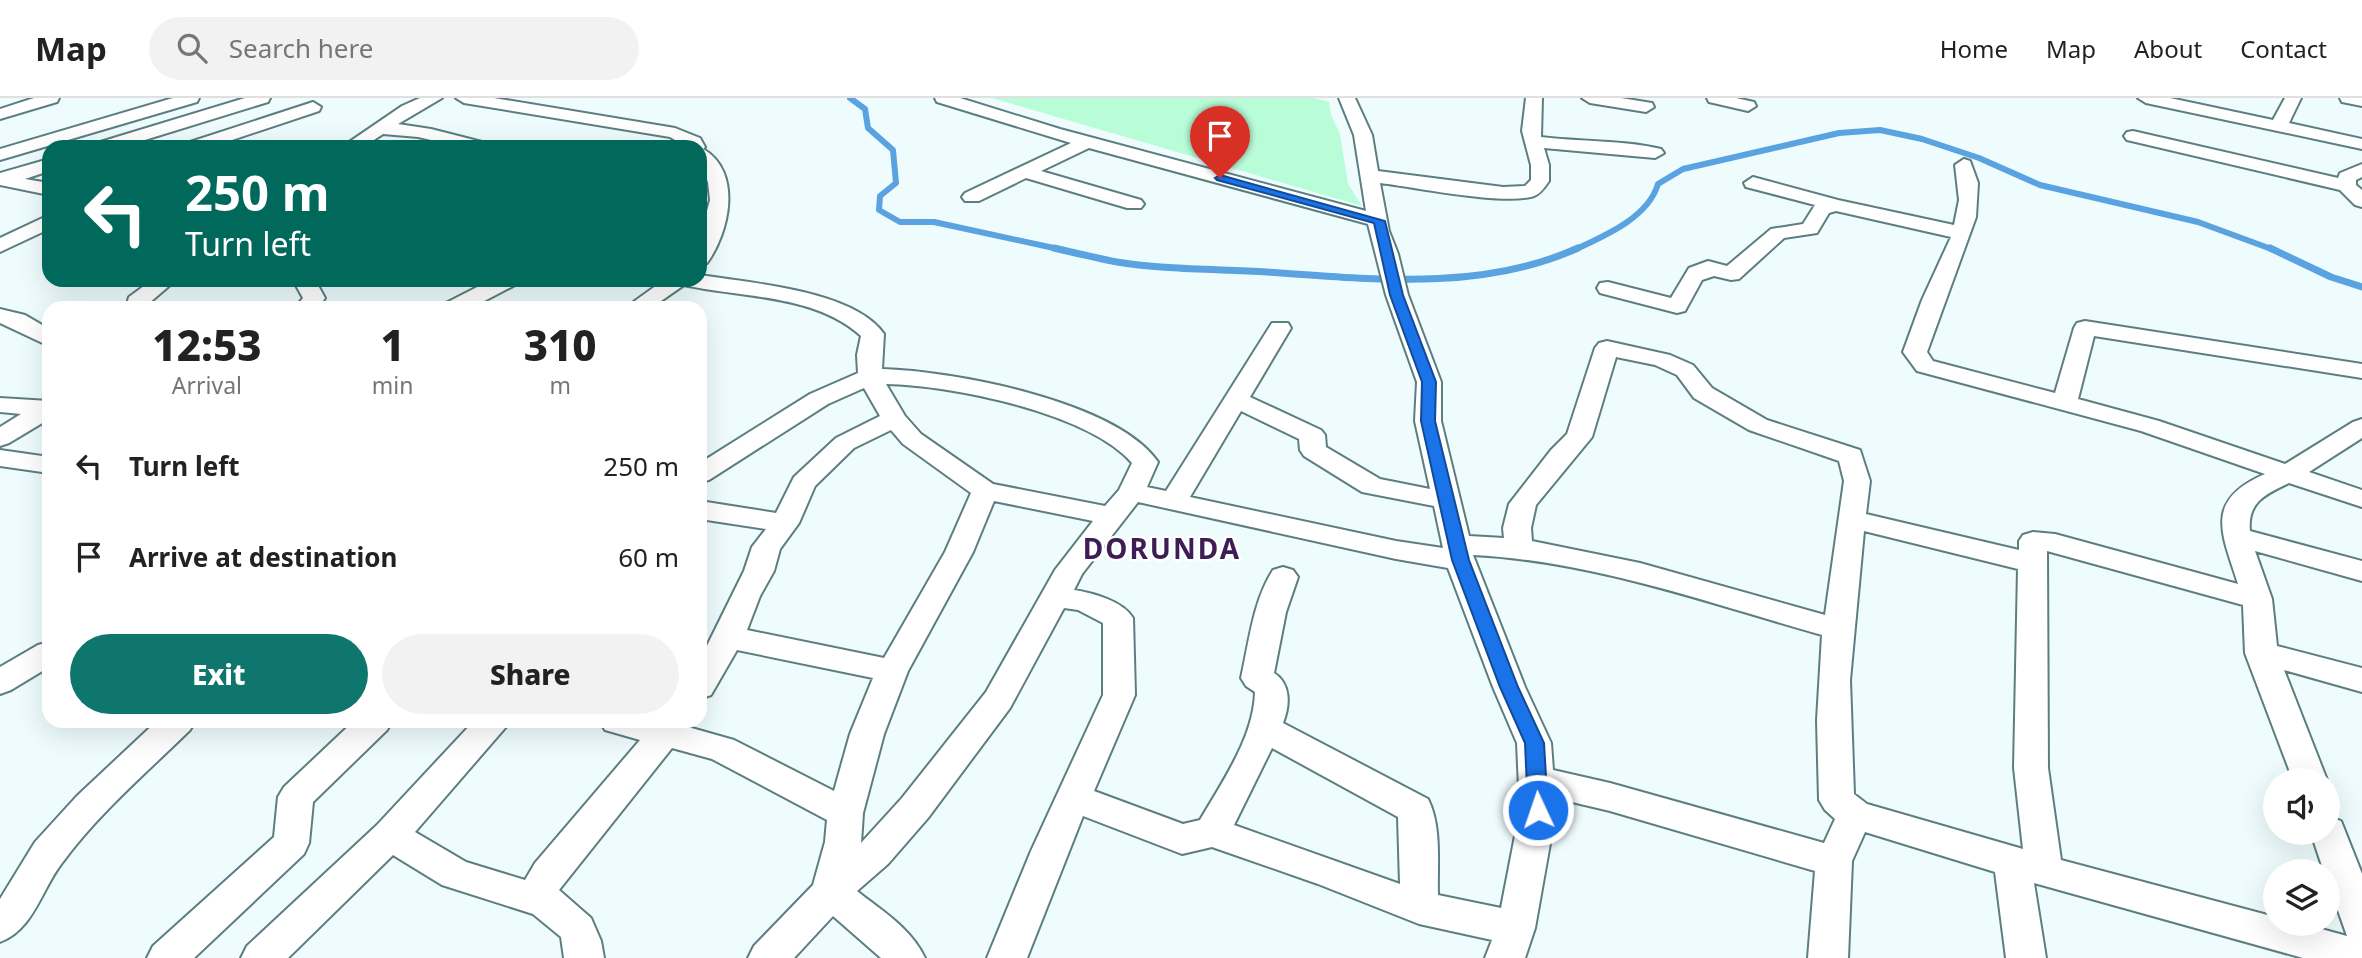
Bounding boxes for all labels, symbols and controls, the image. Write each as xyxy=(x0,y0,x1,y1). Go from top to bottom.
search box xyxy=(149,17,639,80)
text: Map xyxy=(35,26,107,71)
icon: search xyxy=(173,29,211,67)
text: Search here xyxy=(229,30,373,66)
text: Home xyxy=(1940,32,2008,65)
text: Map xyxy=(2046,32,2096,65)
text: About xyxy=(2134,32,2202,65)
text: Contact xyxy=(2240,32,2327,65)
pin xyxy=(1190,106,1250,178)
icon: arrive xyxy=(1201,117,1239,155)
text: 250 m xyxy=(185,159,330,225)
icon: left xyxy=(70,168,161,259)
text: Turn left xyxy=(185,222,311,265)
text: 12:53 xyxy=(152,316,261,373)
text: 1 xyxy=(380,316,405,373)
text: 310 xyxy=(524,316,597,373)
text: Arrival xyxy=(172,369,242,401)
text: min xyxy=(372,369,413,401)
text: m xyxy=(549,369,571,401)
icon: left xyxy=(70,447,108,485)
text: Turn left xyxy=(129,448,240,484)
text: 250 m xyxy=(603,448,679,484)
district label: DORUNDA xyxy=(1083,529,1241,567)
icon: arrive xyxy=(70,538,108,576)
text: Arrive at destination xyxy=(129,539,398,575)
text: 60 m xyxy=(618,539,679,575)
button: Exit xyxy=(70,634,368,714)
button: Share xyxy=(382,634,679,714)
map controls xyxy=(2263,768,2340,936)
button: sound xyxy=(2263,768,2340,845)
position arrow xyxy=(1501,773,1575,847)
button: layers xyxy=(2263,859,2340,936)

